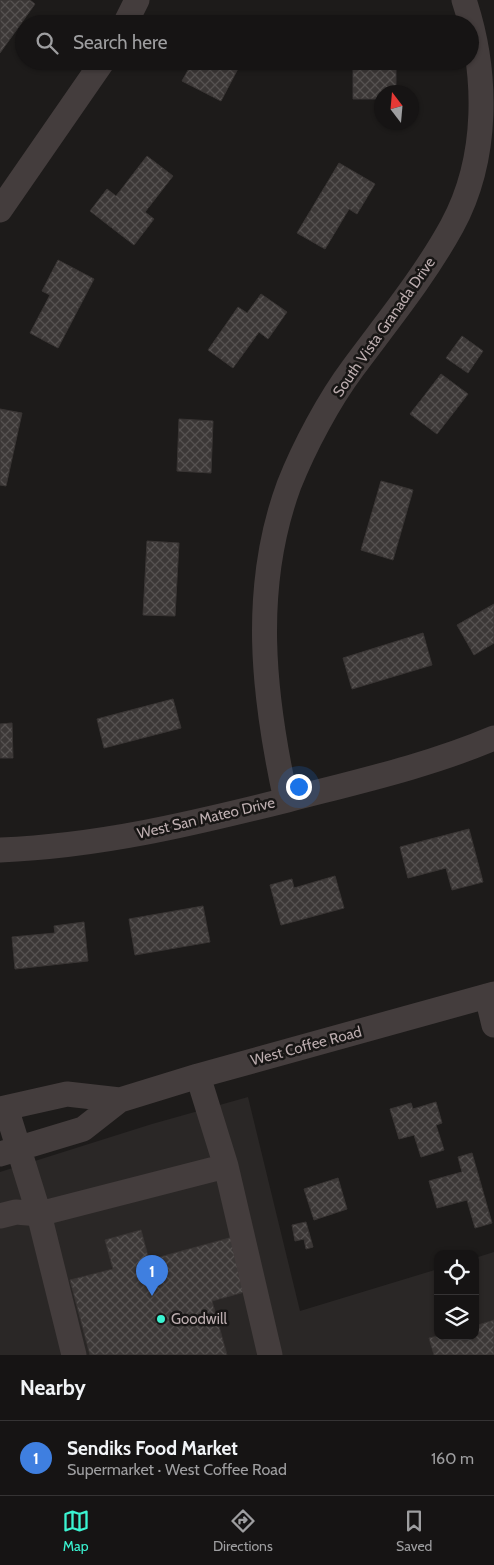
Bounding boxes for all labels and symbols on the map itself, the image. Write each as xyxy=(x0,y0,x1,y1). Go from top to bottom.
north arrow xyxy=(374,85,419,130)
street label: South Vista Granada Drive xyxy=(329,254,439,400)
your location xyxy=(286,774,312,800)
street label: West San Mateo Drive xyxy=(135,793,277,843)
street label: West Coffee Road xyxy=(249,1023,363,1069)
pin: 1 xyxy=(136,1255,168,1296)
place label: Goodwill xyxy=(171,1310,227,1328)
marker: Goodwill xyxy=(155,1313,167,1325)

